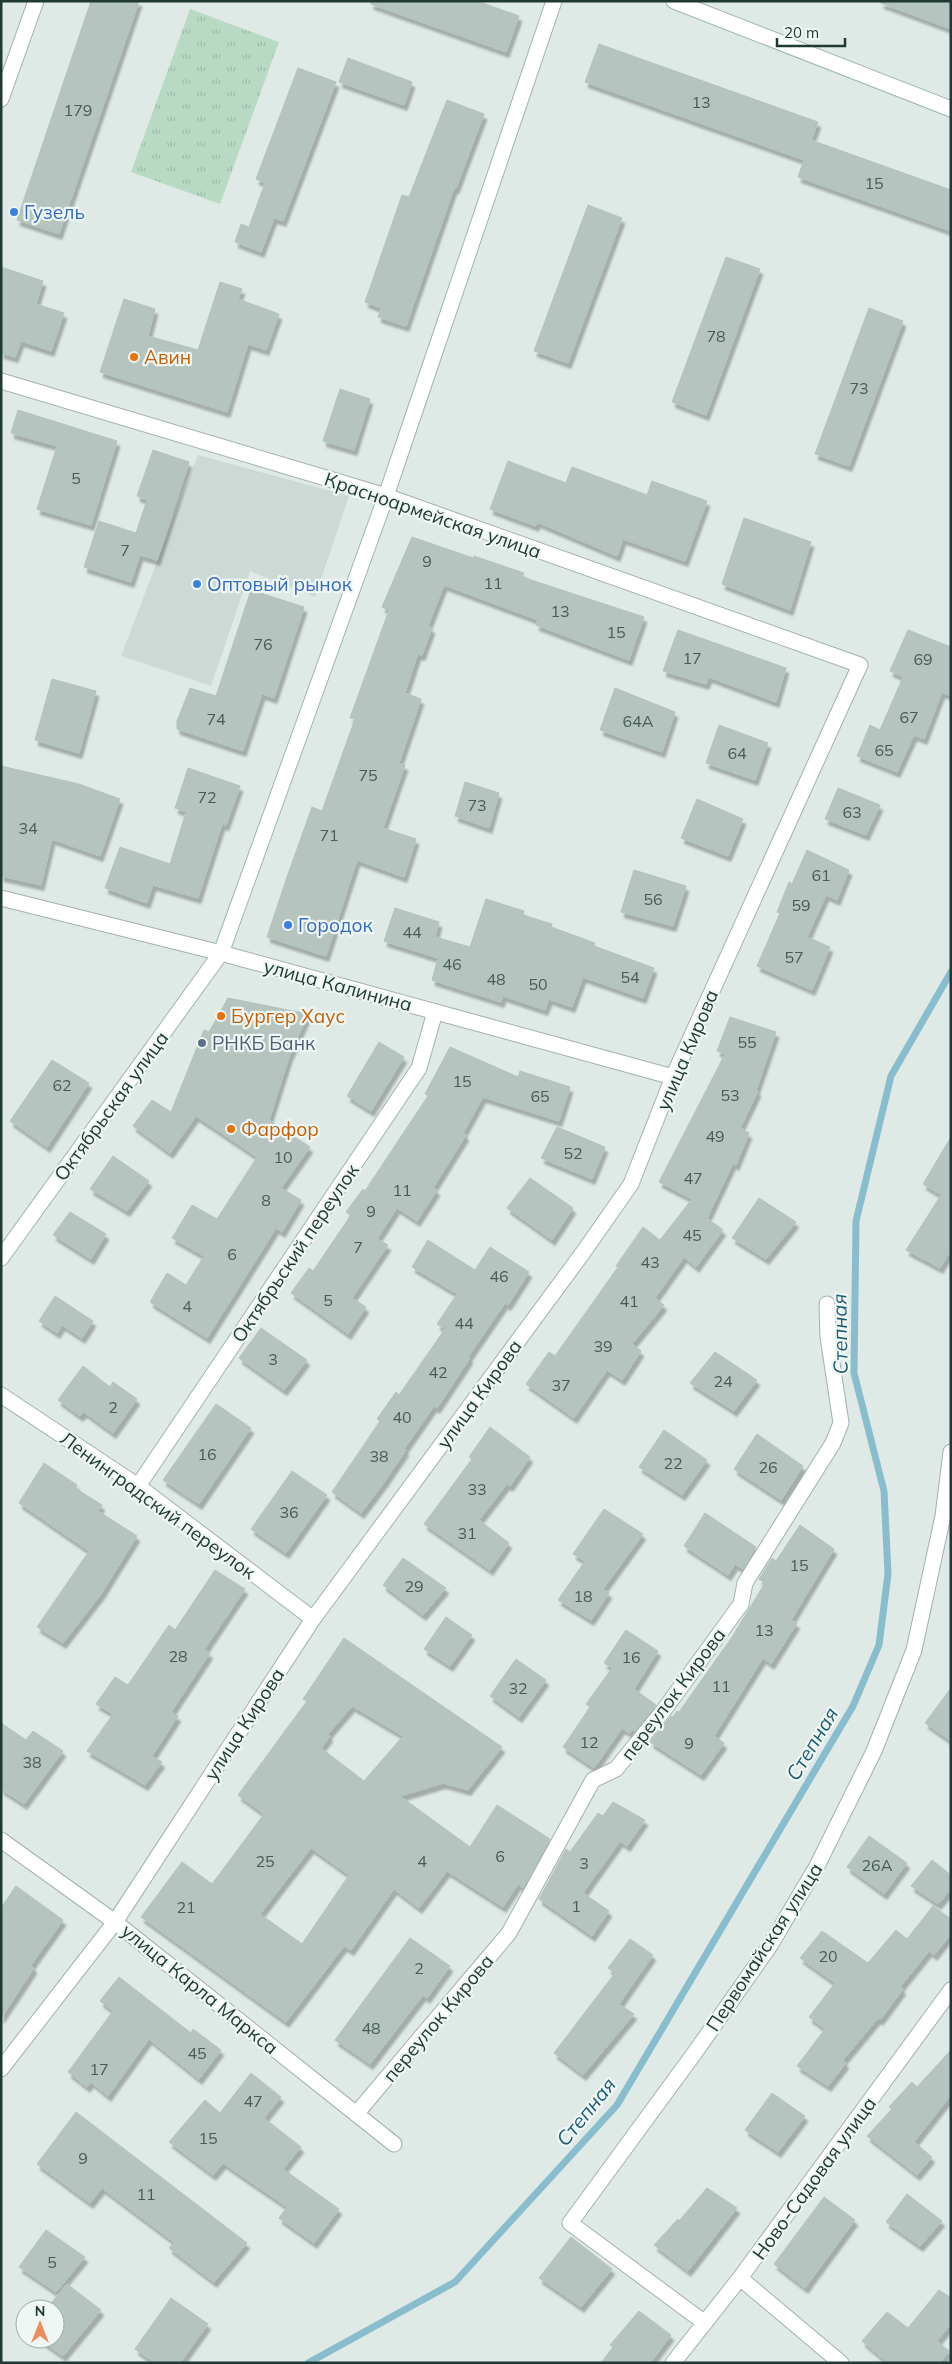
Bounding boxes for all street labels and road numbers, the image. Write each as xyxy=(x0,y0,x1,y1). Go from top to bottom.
street label: Красноармейская улица xyxy=(321,467,545,563)
street label: улица Калинина xyxy=(261,954,415,1016)
street label: улица Кирова xyxy=(651,986,723,1114)
street label: Октябрьская улица xyxy=(49,1026,173,1186)
street label: Октябрьский переулок xyxy=(226,1158,364,1347)
street label: улица Кирова xyxy=(431,1335,527,1453)
street label: Ленинградский переулок xyxy=(56,1426,261,1584)
street label: переулок Кирова xyxy=(615,1623,731,1765)
street label: улица Кирова xyxy=(199,1663,289,1785)
street label: Первомайская улица xyxy=(701,1858,827,2036)
street label: улица Карла Маркса xyxy=(117,1919,283,2059)
street label: переулок Кирова xyxy=(378,1949,498,2087)
street label: Ново-Садовая улица xyxy=(747,2092,881,2264)

